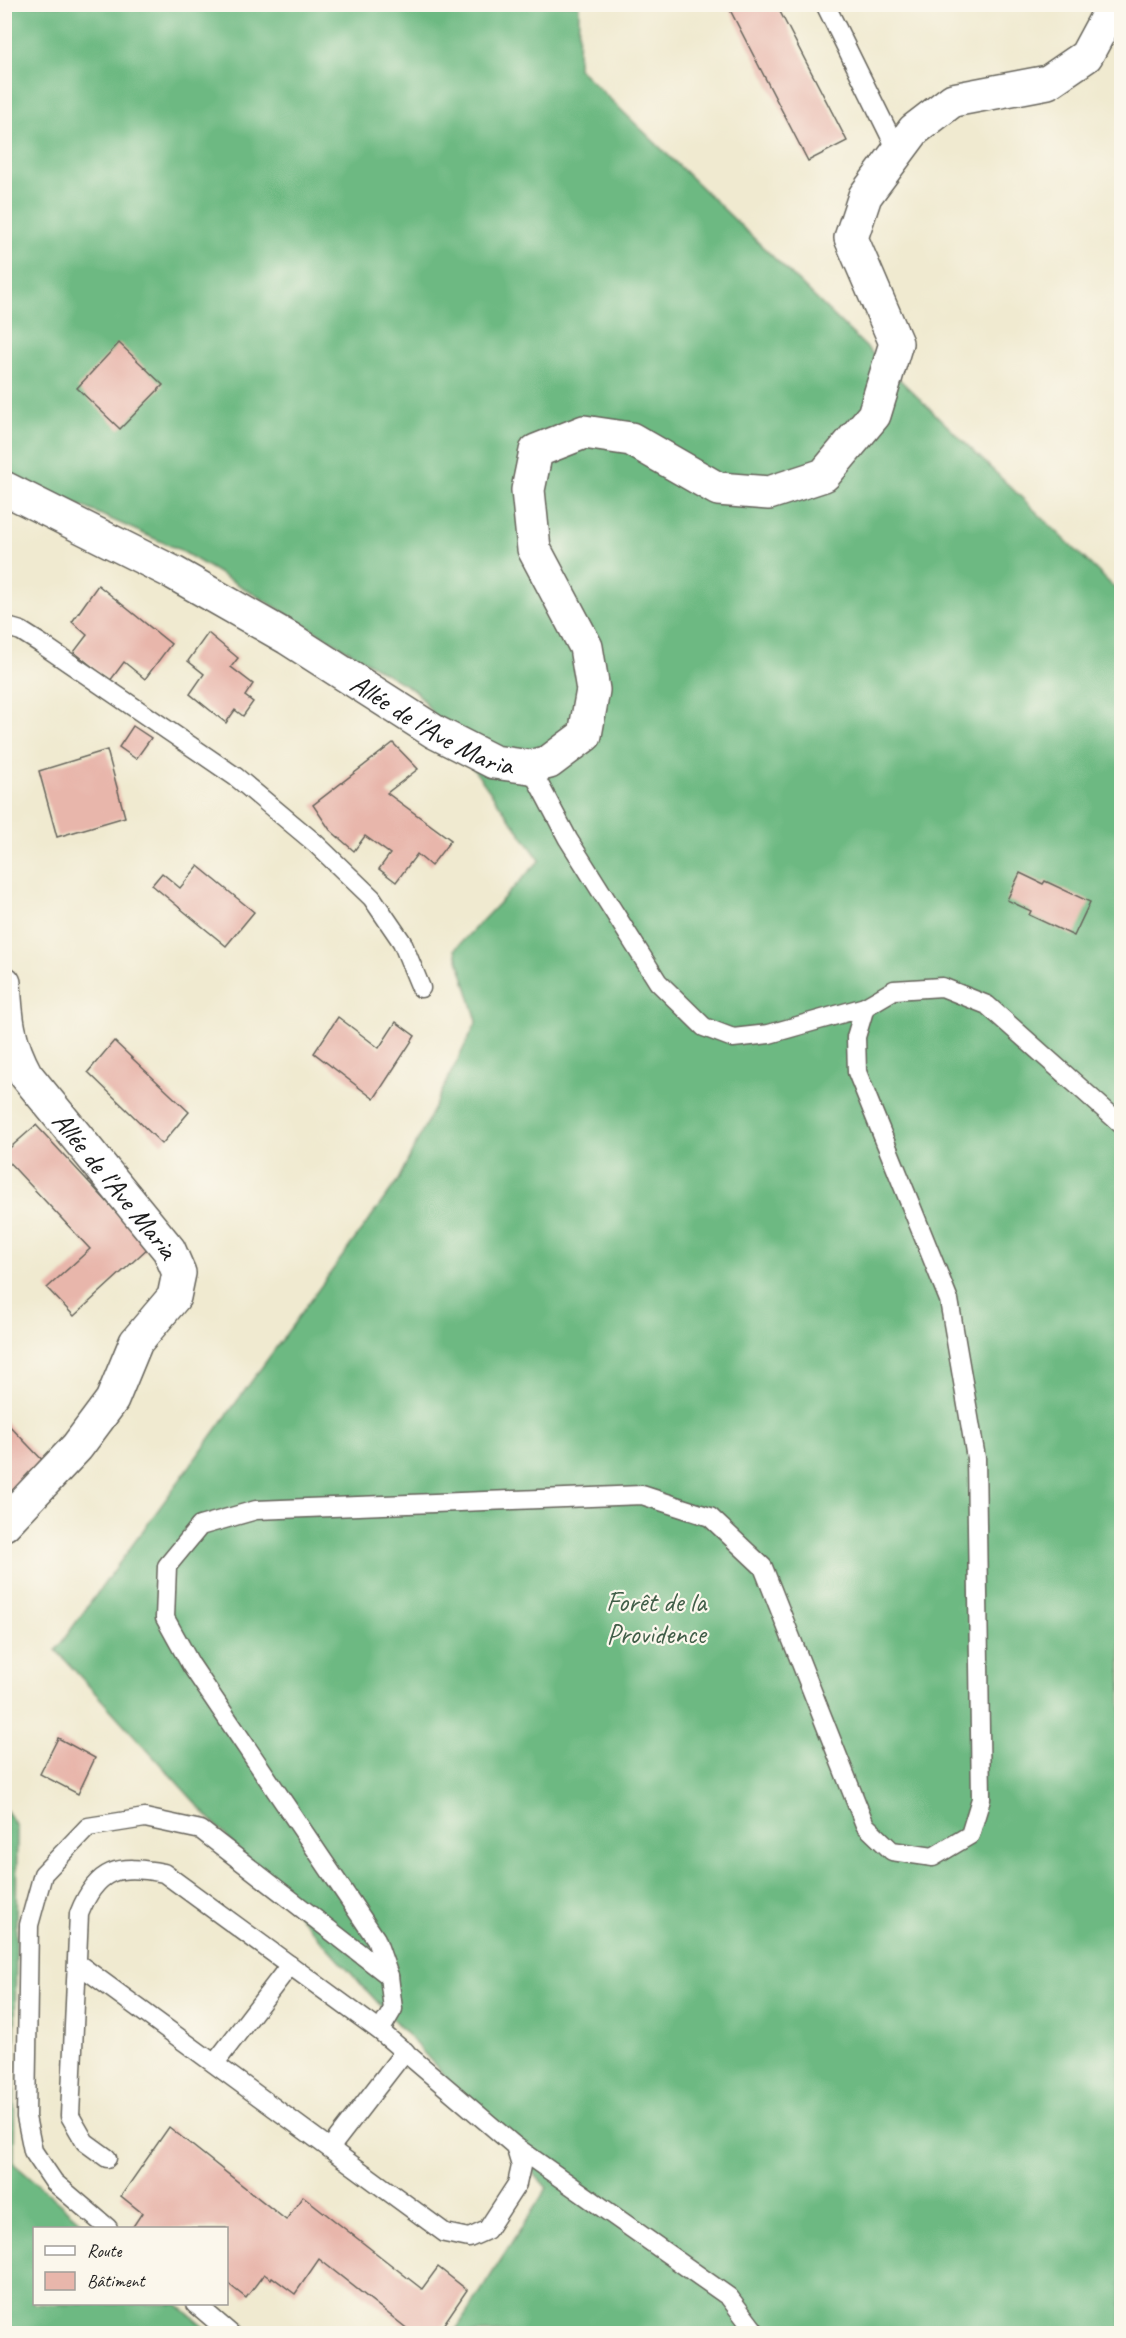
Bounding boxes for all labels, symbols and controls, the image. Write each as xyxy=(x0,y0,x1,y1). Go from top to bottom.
street label: Allée de l'Ave Maria xyxy=(344,666,517,783)
street label: Allée de l'Ave Maria xyxy=(45,1104,188,1265)
park label: Forêt de la Providence xyxy=(606,1584,708,1651)
legend xyxy=(33,2227,228,2305)
text: Route xyxy=(87,2240,122,2262)
text: Bâtiment xyxy=(87,2270,147,2292)

